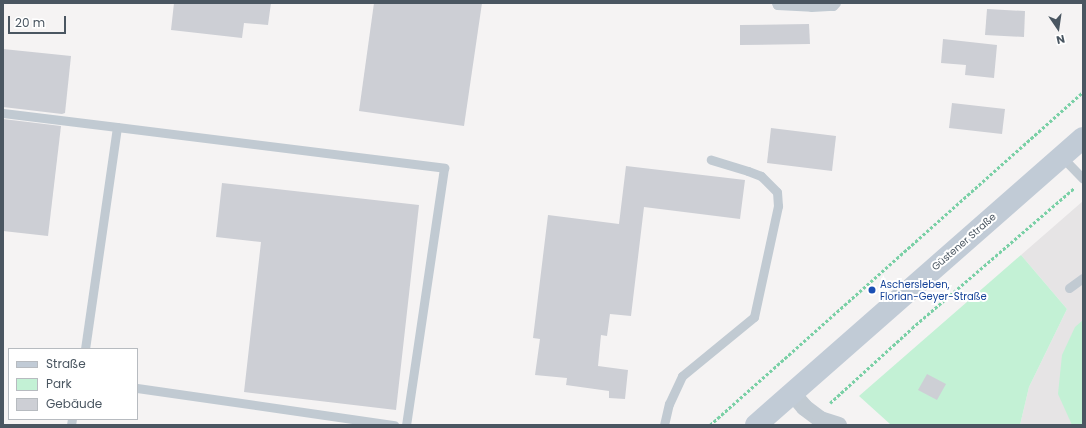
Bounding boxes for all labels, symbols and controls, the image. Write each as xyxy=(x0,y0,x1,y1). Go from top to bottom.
scale bar xyxy=(10,8,68,34)
north arrow xyxy=(1038,8,1078,48)
text: 20 m xyxy=(15,14,45,31)
text: N xyxy=(1055,31,1067,48)
street label: Güstener Straße xyxy=(929,211,999,273)
place label: Aschersleben, Florian-Geyer-Straße xyxy=(880,278,987,302)
marker: Aschersleben, Florian-Geyer-Straße xyxy=(867,285,877,295)
legend xyxy=(8,348,138,420)
text: Straße xyxy=(46,355,86,372)
text: Park xyxy=(46,375,72,392)
text: Gebäude xyxy=(46,395,102,412)

